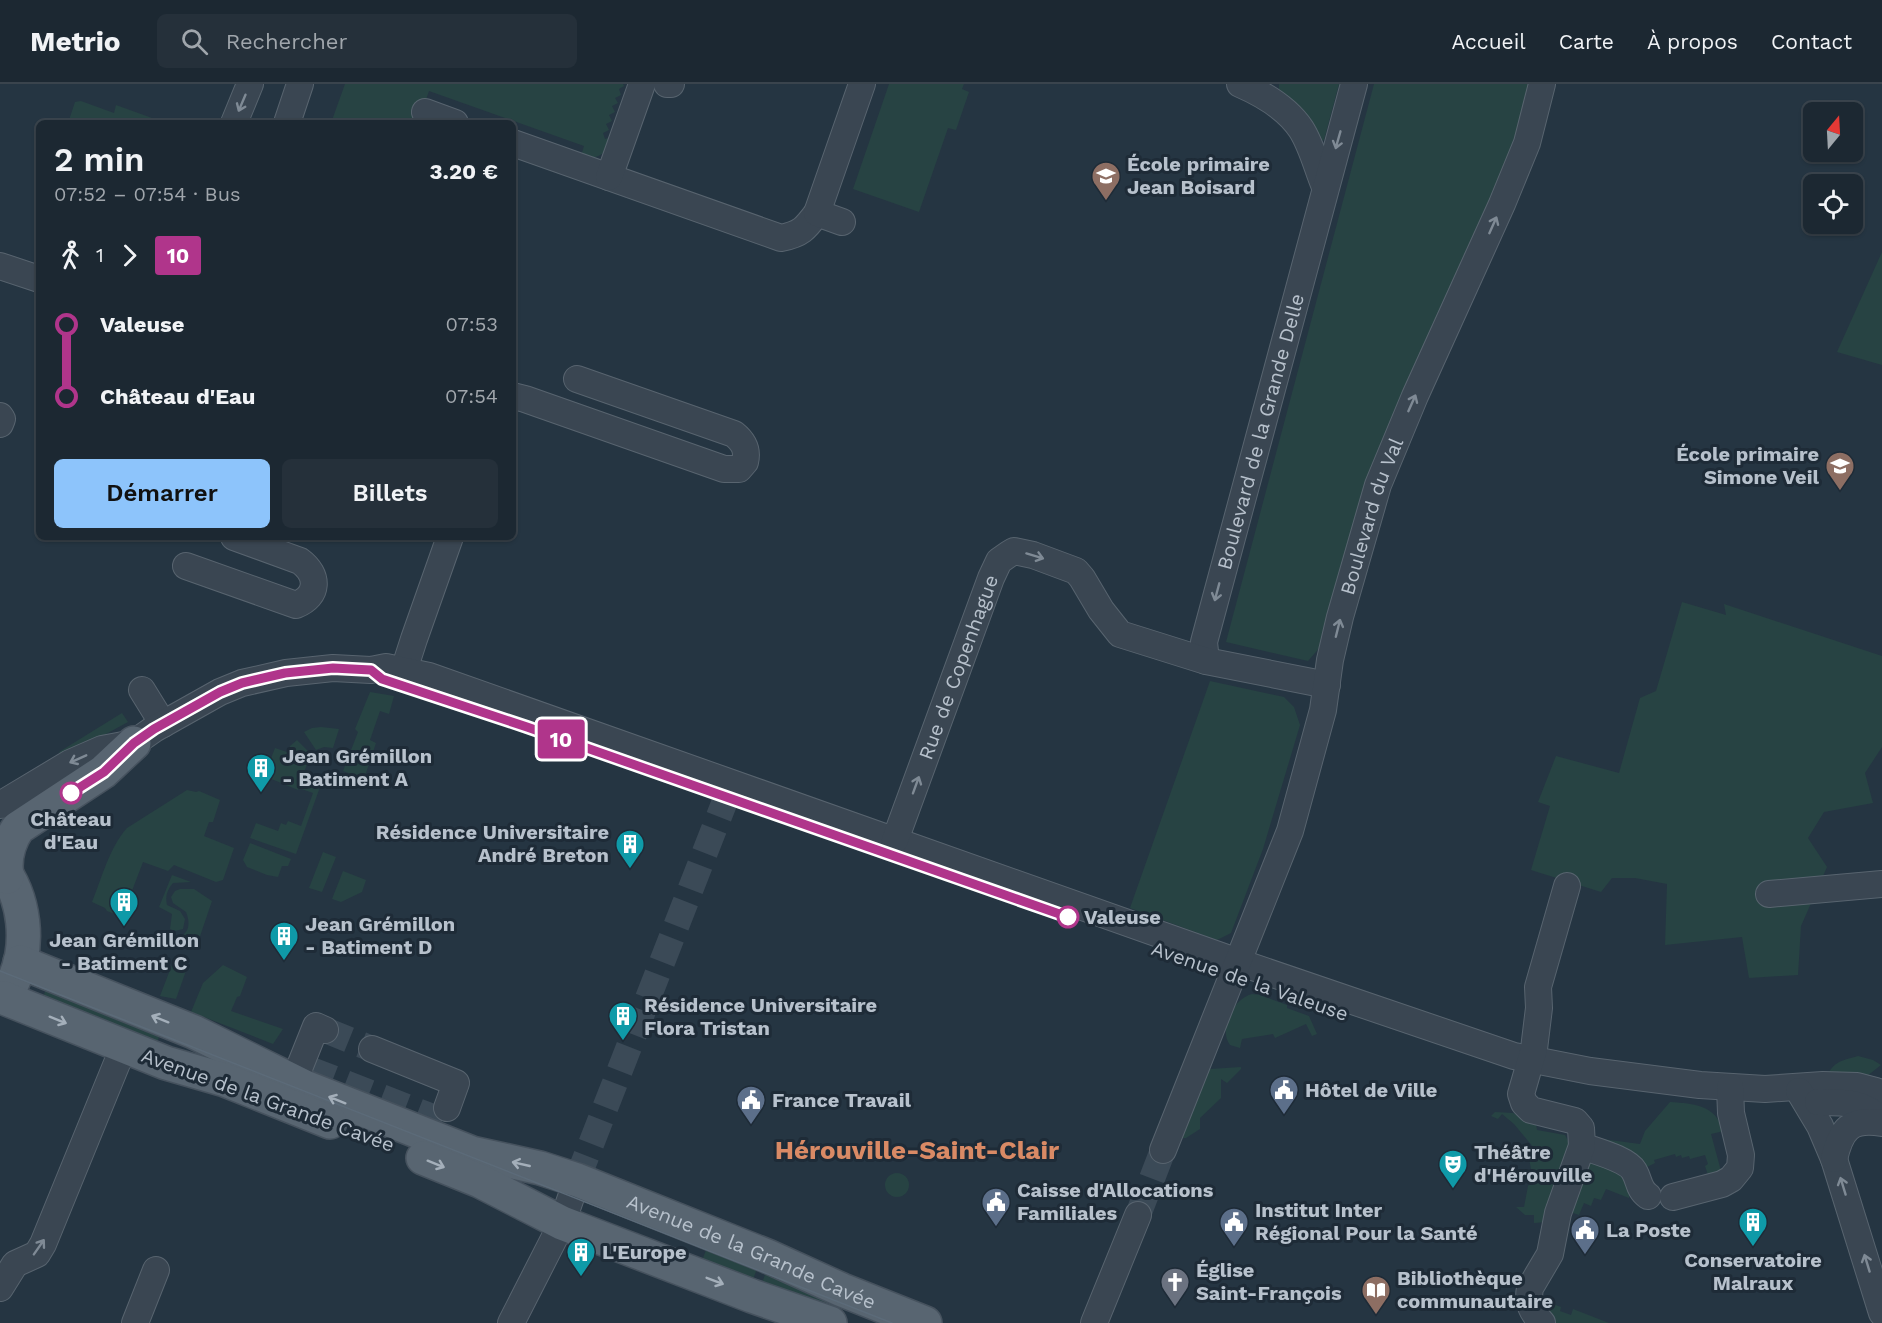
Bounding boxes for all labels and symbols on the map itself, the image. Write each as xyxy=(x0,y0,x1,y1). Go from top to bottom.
one-way arrow xyxy=(236,94,247,112)
north arrow xyxy=(1803,102,1863,162)
one-way arrow xyxy=(1332,130,1343,149)
place label: École primaire Jean Boisard xyxy=(1127,152,1270,199)
school or university icon: École primaire Jean Boisard xyxy=(1090,160,1122,202)
one-way arrow xyxy=(1487,217,1499,235)
street label: Boulevard de la Grande Delle xyxy=(1212,291,1309,572)
one-way arrow xyxy=(1407,395,1418,413)
street label: Boulevard du Val xyxy=(1335,434,1408,598)
place label: École primaire Simone Veil xyxy=(1676,442,1819,489)
school or university icon: École primaire Simone Veil xyxy=(1824,450,1856,492)
one-way arrow xyxy=(1025,551,1044,562)
street label: Rue de Copenhague xyxy=(913,571,1003,763)
one-way arrow xyxy=(1211,583,1223,602)
one-way arrow xyxy=(1332,618,1344,637)
line badge: 10 xyxy=(534,720,588,758)
place label: Jean Grémillon - Batiment A xyxy=(282,744,432,791)
building icon: Jean Grémillon - Batiment A xyxy=(245,752,277,794)
one-way arrow xyxy=(70,754,88,766)
one-way arrow xyxy=(911,777,922,795)
marker: Château d'Eau xyxy=(60,782,82,804)
place label: Château d'Eau xyxy=(30,807,112,854)
place label: Résidence Universitaire André Breton xyxy=(376,820,609,867)
building icon: Résidence Universitaire André Breton xyxy=(614,828,646,870)
building icon: Jean Grémillon - Batiment C xyxy=(108,886,140,928)
place label: Valeuse xyxy=(1084,905,1161,929)
marker: Valeuse xyxy=(1057,906,1079,928)
place label: Jean Grémillon - Batiment D xyxy=(305,912,455,959)
building icon: Jean Grémillon - Batiment D xyxy=(268,920,300,962)
place label: Jean Grémillon - Batiment C xyxy=(49,928,199,975)
street label: Avenue de la Valeuse xyxy=(1148,936,1352,1026)
place label: Résidence Universitaire Flora Tristan xyxy=(644,993,877,1040)
building icon: Résidence Universitaire Flora Tristan xyxy=(607,1000,639,1042)
one-way arrow xyxy=(151,1013,170,1024)
one-way arrow xyxy=(48,1015,67,1026)
street label: Avenue de la Grande Cavée xyxy=(138,1043,398,1157)
public building icon: Hôtel de Ville xyxy=(1268,1074,1300,1116)
place label: Hôtel de Ville xyxy=(1305,1078,1437,1102)
public building icon: France Travail xyxy=(735,1084,767,1126)
place label: France Travail xyxy=(772,1088,912,1112)
one-way arrow xyxy=(329,1094,347,1105)
district label: Hérouville-Saint-Clair xyxy=(775,1135,1060,1165)
place label: Théâtre d'Hérouville xyxy=(1474,1140,1592,1187)
theatre icon: Théâtre d'Hérouville xyxy=(1437,1148,1469,1190)
one-way arrow xyxy=(512,1158,531,1169)
one-way arrow xyxy=(427,1159,445,1170)
one-way arrow xyxy=(1837,1177,1848,1196)
place label: Caisse d'Allocations Familiales xyxy=(1017,1178,1214,1225)
public building icon: Caisse d'Allocations Familiales xyxy=(980,1186,1012,1228)
street label: Avenue de la Grande Cavée xyxy=(623,1189,879,1314)
place label: Institut Inter Régional Pour la Santé xyxy=(1255,1198,1477,1245)
public building icon: Institut Inter Régional Pour la Santé xyxy=(1218,1206,1250,1248)
building icon: Conservatoire Malraux xyxy=(1737,1206,1769,1248)
public building icon: La Poste xyxy=(1569,1214,1601,1256)
place label: La Poste xyxy=(1606,1218,1691,1242)
building icon: L'Europe xyxy=(565,1236,597,1278)
one-way arrow xyxy=(33,1240,45,1256)
place label: L'Europe xyxy=(602,1240,687,1264)
place label: Conservatoire Malraux xyxy=(1684,1248,1822,1295)
one-way arrow xyxy=(1860,1254,1871,1273)
place label: Église Saint-François xyxy=(1196,1258,1342,1305)
church icon: Église Saint-François xyxy=(1159,1266,1191,1308)
place label: Bibliothèque communautaire xyxy=(1397,1266,1553,1313)
library icon: Bibliothèque communautaire xyxy=(1360,1274,1392,1316)
one-way arrow xyxy=(705,1277,723,1288)

